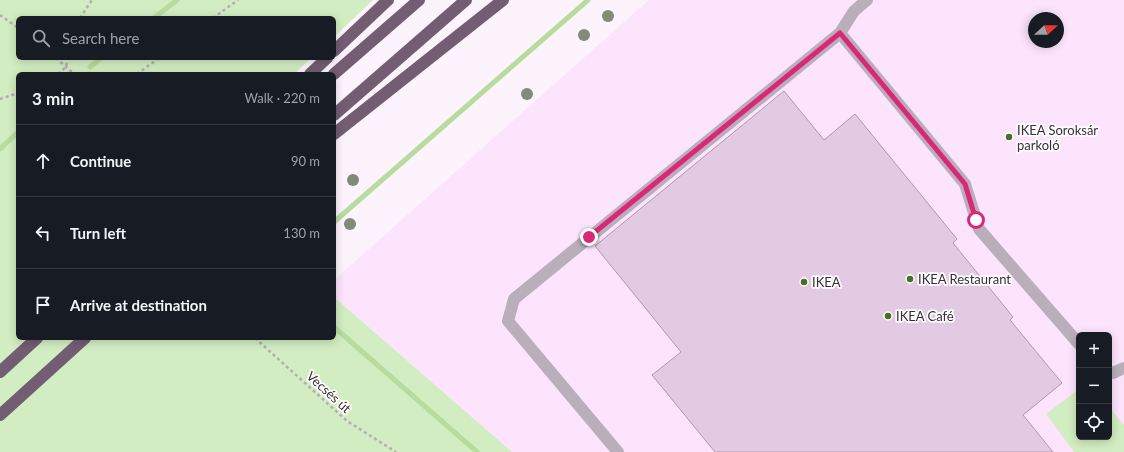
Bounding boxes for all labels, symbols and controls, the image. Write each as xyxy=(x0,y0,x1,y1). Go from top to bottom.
north arrow xyxy=(1028,12,1064,48)
search box xyxy=(16,16,336,60)
icon: search xyxy=(30,27,52,49)
text: Search here xyxy=(62,29,139,47)
text: 3 min xyxy=(32,88,74,109)
text: Walk · 220 m xyxy=(244,90,320,106)
place label: IKEA Soroksár parkoló xyxy=(1017,122,1098,153)
marker: IKEA Soroksár parkoló xyxy=(1004,132,1014,142)
icon: ahead xyxy=(32,150,54,172)
text: Continue xyxy=(70,152,131,170)
text: 90 m xyxy=(291,153,320,169)
route start xyxy=(967,211,985,229)
icon: left xyxy=(32,222,54,244)
text: Turn left xyxy=(70,224,126,242)
text: 130 m xyxy=(283,225,320,241)
route end xyxy=(580,228,598,246)
place label: IKEA Restaurant xyxy=(918,271,1011,287)
place label: IKEA xyxy=(812,274,841,290)
marker: IKEA Restaurant xyxy=(905,274,915,284)
marker: IKEA xyxy=(799,277,809,287)
icon: arrive xyxy=(32,294,54,316)
text: Arrive at destination xyxy=(70,296,207,314)
place label: IKEA Café xyxy=(896,308,954,324)
marker: IKEA Café xyxy=(883,311,893,321)
map controls xyxy=(1076,332,1112,440)
button: + xyxy=(1076,332,1112,368)
street label: Vecsés út xyxy=(303,368,355,416)
button: − xyxy=(1076,368,1112,404)
button: locate xyxy=(1076,404,1112,440)

